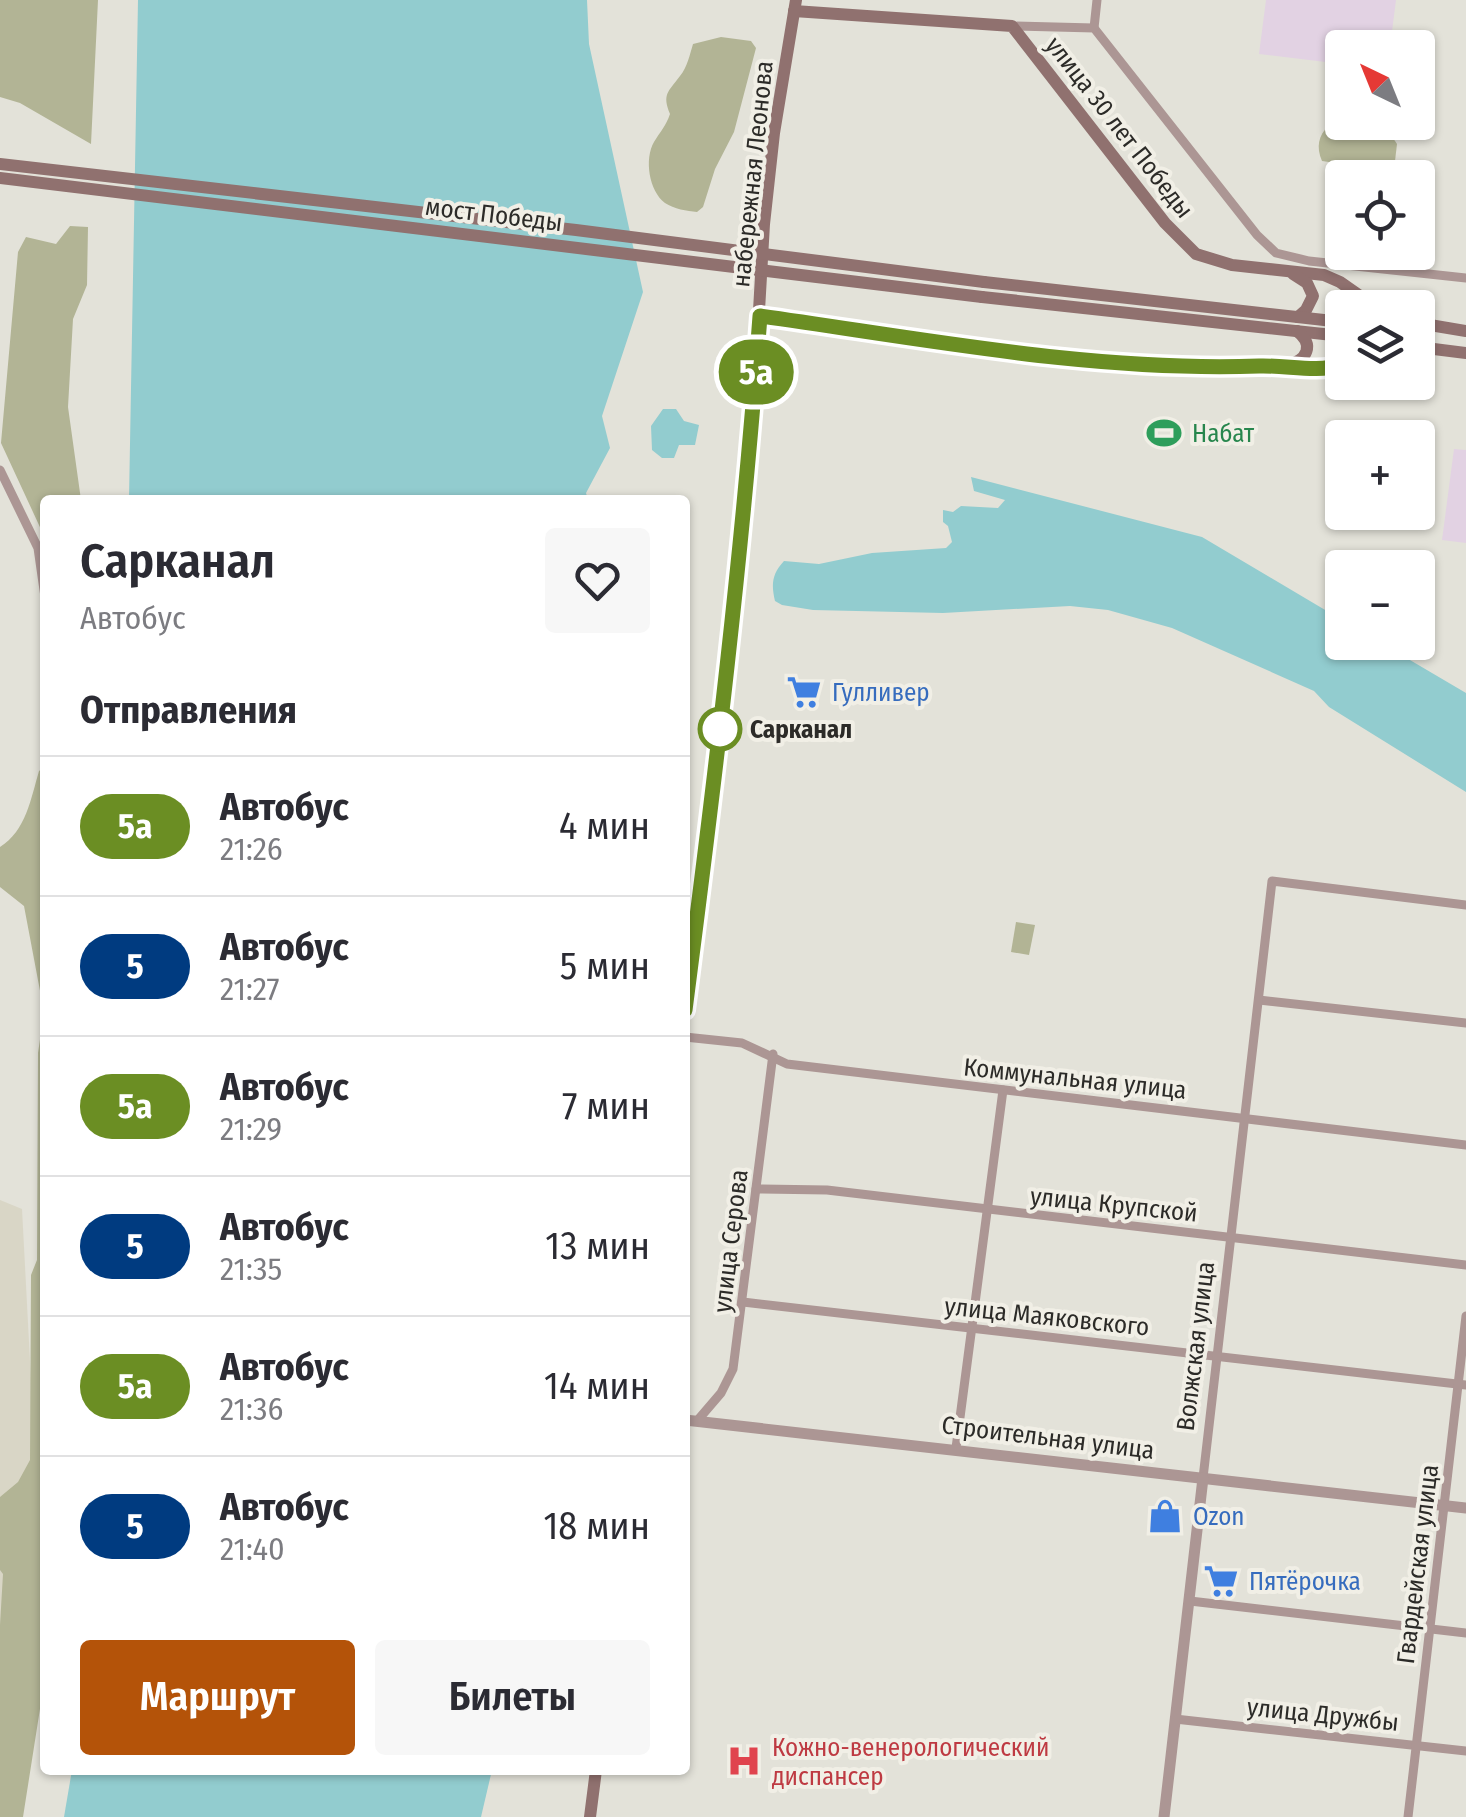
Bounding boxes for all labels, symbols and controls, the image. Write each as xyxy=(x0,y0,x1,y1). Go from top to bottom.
north arrow xyxy=(1325,30,1435,140)
map controls xyxy=(1325,30,1435,660)
street label: улица 30 лет Победы xyxy=(1039,31,1199,224)
street label: набережная Леонова xyxy=(726,59,780,289)
button: locate xyxy=(1325,160,1435,270)
street label: мост Победы xyxy=(424,192,564,238)
button: layers xyxy=(1325,290,1435,400)
line badge: 5а xyxy=(711,340,801,404)
text: 5а xyxy=(739,351,773,393)
sports icon: Набат xyxy=(1145,414,1183,452)
place label: Набат xyxy=(1192,419,1255,449)
button: + xyxy=(1325,420,1435,530)
button: heart xyxy=(545,528,650,633)
text: Сарканал xyxy=(80,532,275,590)
button: − xyxy=(1325,550,1435,660)
text: Автобус xyxy=(80,599,186,637)
supermarket icon: Гулливер xyxy=(785,673,823,711)
place label: Гулливер xyxy=(832,678,930,708)
text: Отправления xyxy=(80,687,297,733)
marker: Сарканал xyxy=(699,708,741,750)
place label: Сарканал xyxy=(750,715,852,745)
text: Автобус xyxy=(220,784,349,830)
text: 4 мин xyxy=(559,803,650,849)
text: 5а xyxy=(118,805,152,847)
text: 21:26 xyxy=(220,830,283,868)
text: Автобус xyxy=(220,924,349,970)
text: 5 мин xyxy=(560,943,650,989)
text: 5 xyxy=(126,945,144,987)
text: 21:27 xyxy=(220,970,280,1008)
street label: Коммунальная улица xyxy=(962,1052,1188,1106)
text: Автобус xyxy=(220,1064,349,1110)
text: 7 мин xyxy=(562,1083,650,1129)
text: 5а xyxy=(118,1085,152,1127)
text: 21:29 xyxy=(220,1110,282,1148)
street label: улица Серова xyxy=(707,1168,755,1314)
street label: улица Крупской xyxy=(1029,1181,1199,1229)
text: Автобус xyxy=(220,1204,349,1250)
text: 13 мин xyxy=(545,1223,650,1269)
text: 5 xyxy=(126,1225,144,1267)
text: 21:35 xyxy=(220,1250,282,1288)
street label: Волжская улица xyxy=(1171,1260,1221,1433)
street label: улица Маяковского xyxy=(943,1291,1151,1343)
text: Автобус xyxy=(220,1344,349,1390)
text: 14 мин xyxy=(544,1363,650,1409)
text: 5а xyxy=(118,1365,152,1407)
text: 21:36 xyxy=(220,1390,283,1428)
street label: Строительная улица xyxy=(940,1410,1156,1466)
street label: Гвардейская улица xyxy=(1391,1463,1445,1666)
text: Автобус xyxy=(220,1484,349,1530)
shop icon: Ozon xyxy=(1146,1497,1184,1535)
place label: Ozon xyxy=(1193,1502,1244,1532)
text: 18 мин xyxy=(543,1503,650,1549)
text: 5 xyxy=(126,1505,144,1547)
text: 21:40 xyxy=(220,1530,285,1568)
supermarket icon: Пятёрочка xyxy=(1202,1562,1240,1600)
place label: Пятёрочка xyxy=(1249,1567,1361,1597)
button: Маршрут xyxy=(80,1640,355,1755)
button: Билеты xyxy=(375,1640,650,1755)
street label: улица Дружбы xyxy=(1246,1692,1400,1738)
place label: Кожно-венерологический диспансер xyxy=(772,1733,1049,1792)
hospital icon: Кожно-венерологический диспансер xyxy=(725,1742,763,1780)

